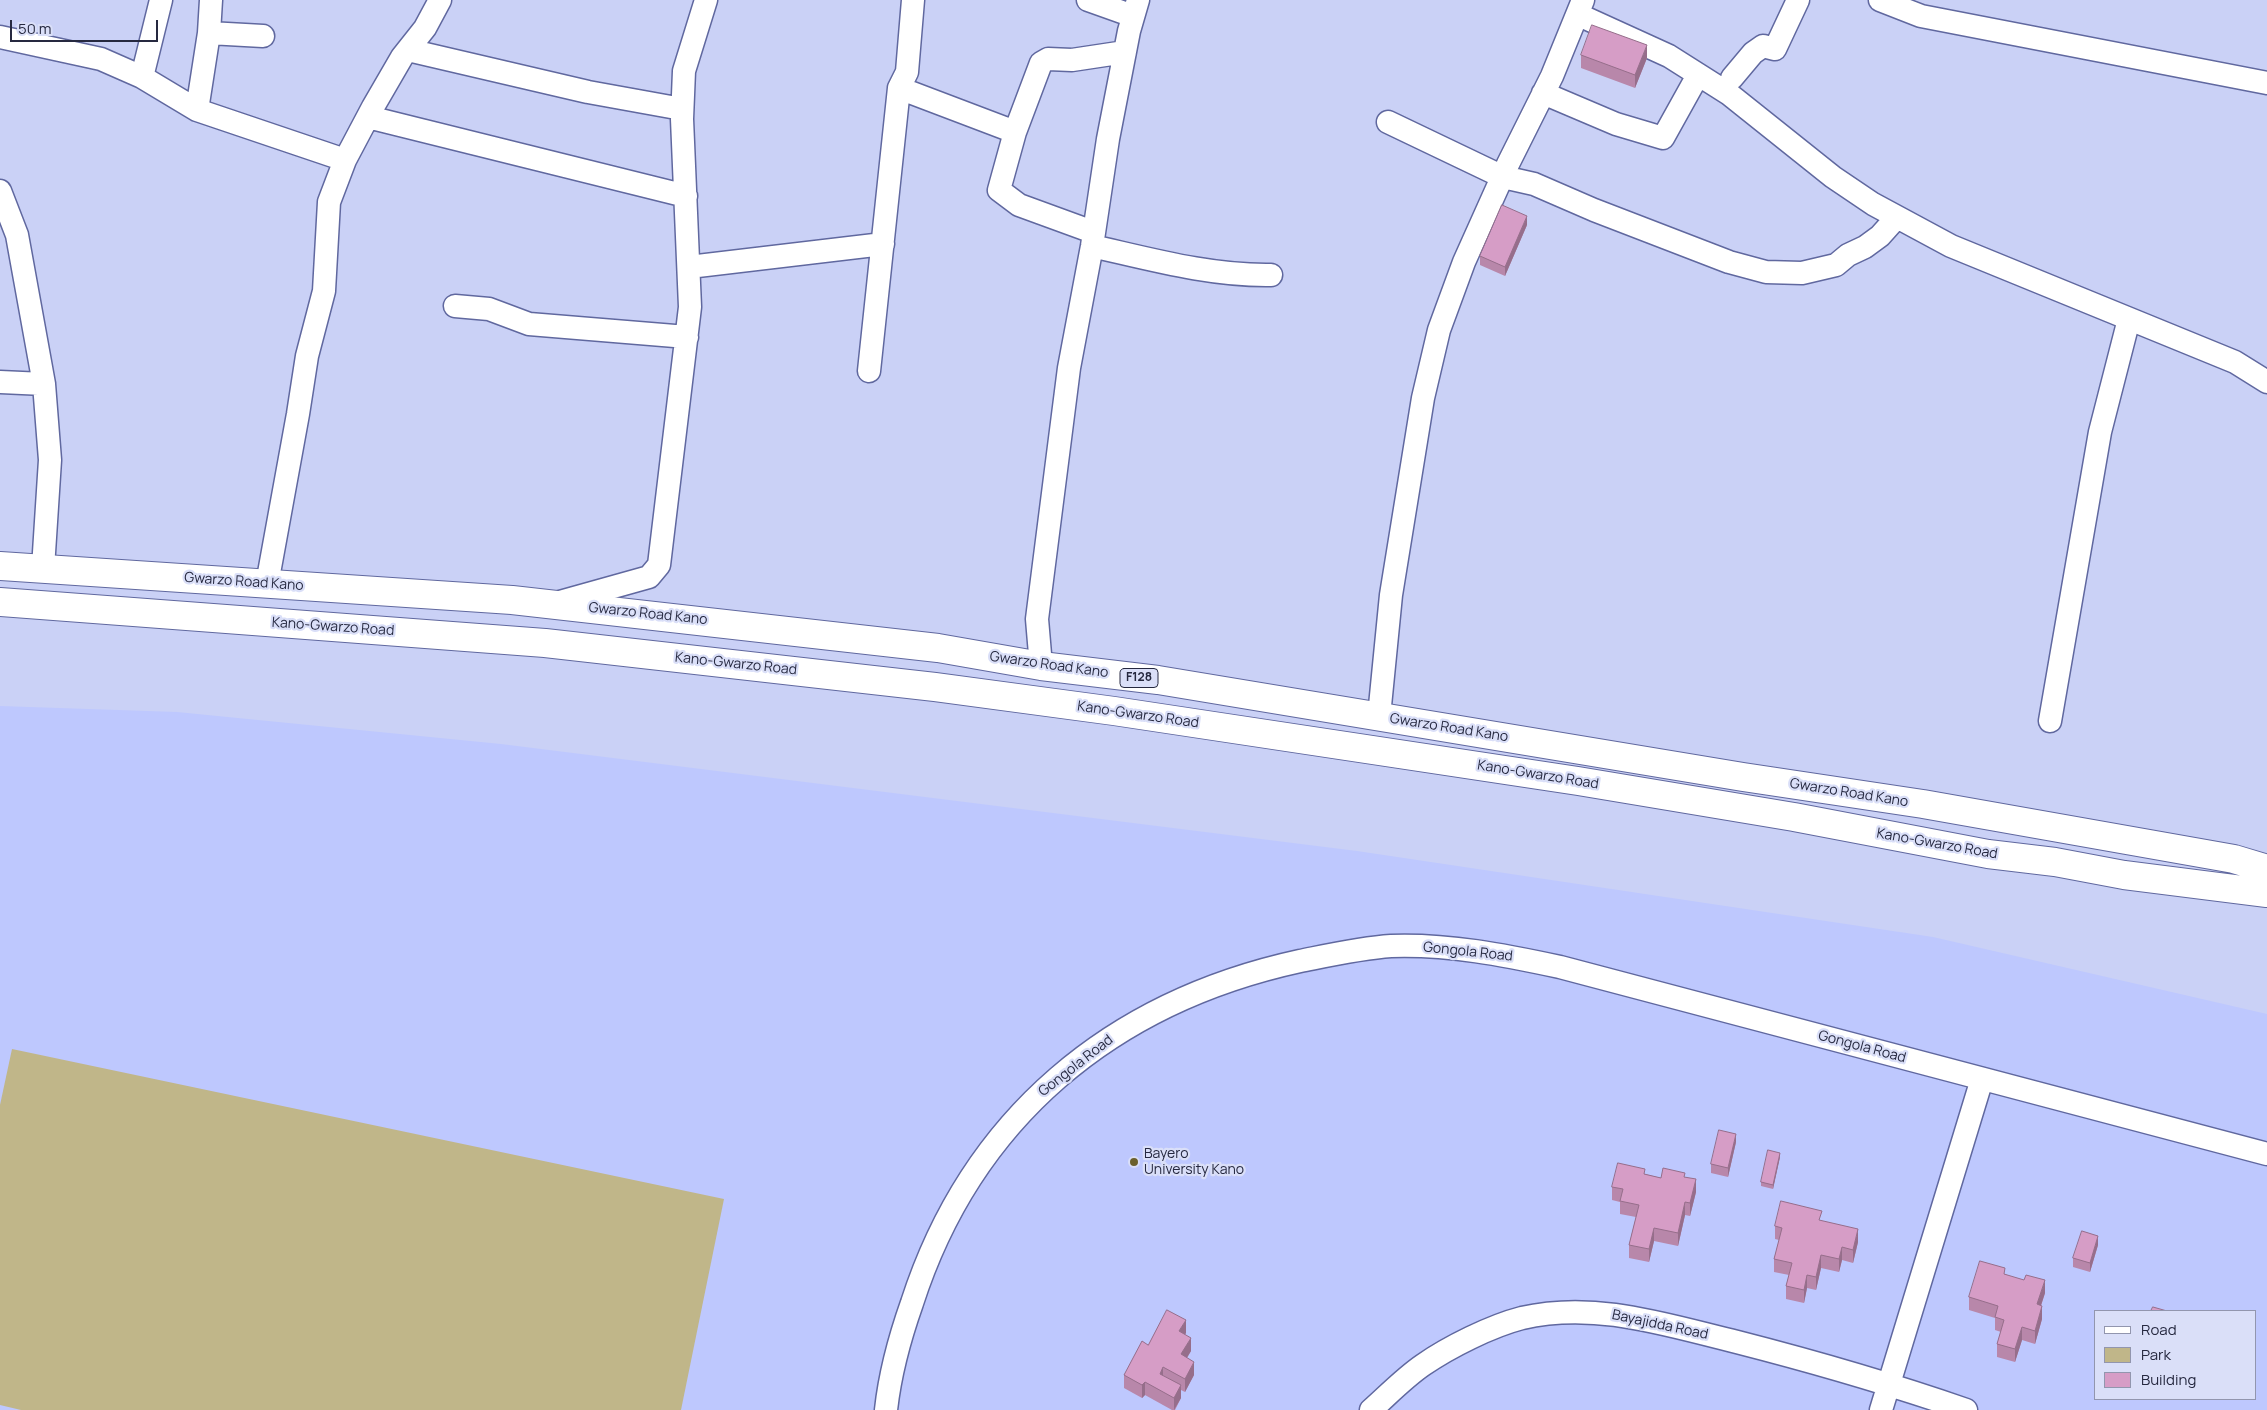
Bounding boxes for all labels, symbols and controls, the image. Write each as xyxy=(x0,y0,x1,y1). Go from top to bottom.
scale bar xyxy=(12,10,160,42)
text: 50 m xyxy=(18,18,52,39)
street label: Gwarzo Road Kano xyxy=(184,569,304,595)
street label: Gwarzo Road Kano xyxy=(588,599,708,629)
street label: Kano-Gwarzo Road xyxy=(271,614,395,640)
street label: Gwarzo Road Kano xyxy=(989,648,1109,682)
street label: Kano-Gwarzo Road xyxy=(674,649,798,679)
road number: F128 xyxy=(1120,668,1158,688)
street label: Kano-Gwarzo Road xyxy=(1076,698,1200,732)
street label: Gwarzo Road Kano xyxy=(1389,710,1509,746)
street label: Kano-Gwarzo Road xyxy=(1476,757,1600,793)
street label: Gwarzo Road Kano xyxy=(1789,775,1909,811)
street label: Kano-Gwarzo Road xyxy=(1875,825,1999,863)
street label: Gongola Road xyxy=(1422,939,1514,965)
street label: Gongola Road xyxy=(1816,1027,1908,1067)
street label: Gongola Road xyxy=(1035,1032,1117,1100)
place label: Bayero University Kano xyxy=(1144,1146,1244,1178)
marker: Bayero University Kano xyxy=(1128,1156,1140,1168)
street label: Bayajidda Road xyxy=(1610,1307,1710,1343)
legend xyxy=(2094,1310,2257,1400)
text: Road xyxy=(2141,1319,2177,1340)
text: Park xyxy=(2141,1344,2171,1365)
text: Building xyxy=(2141,1369,2196,1390)

